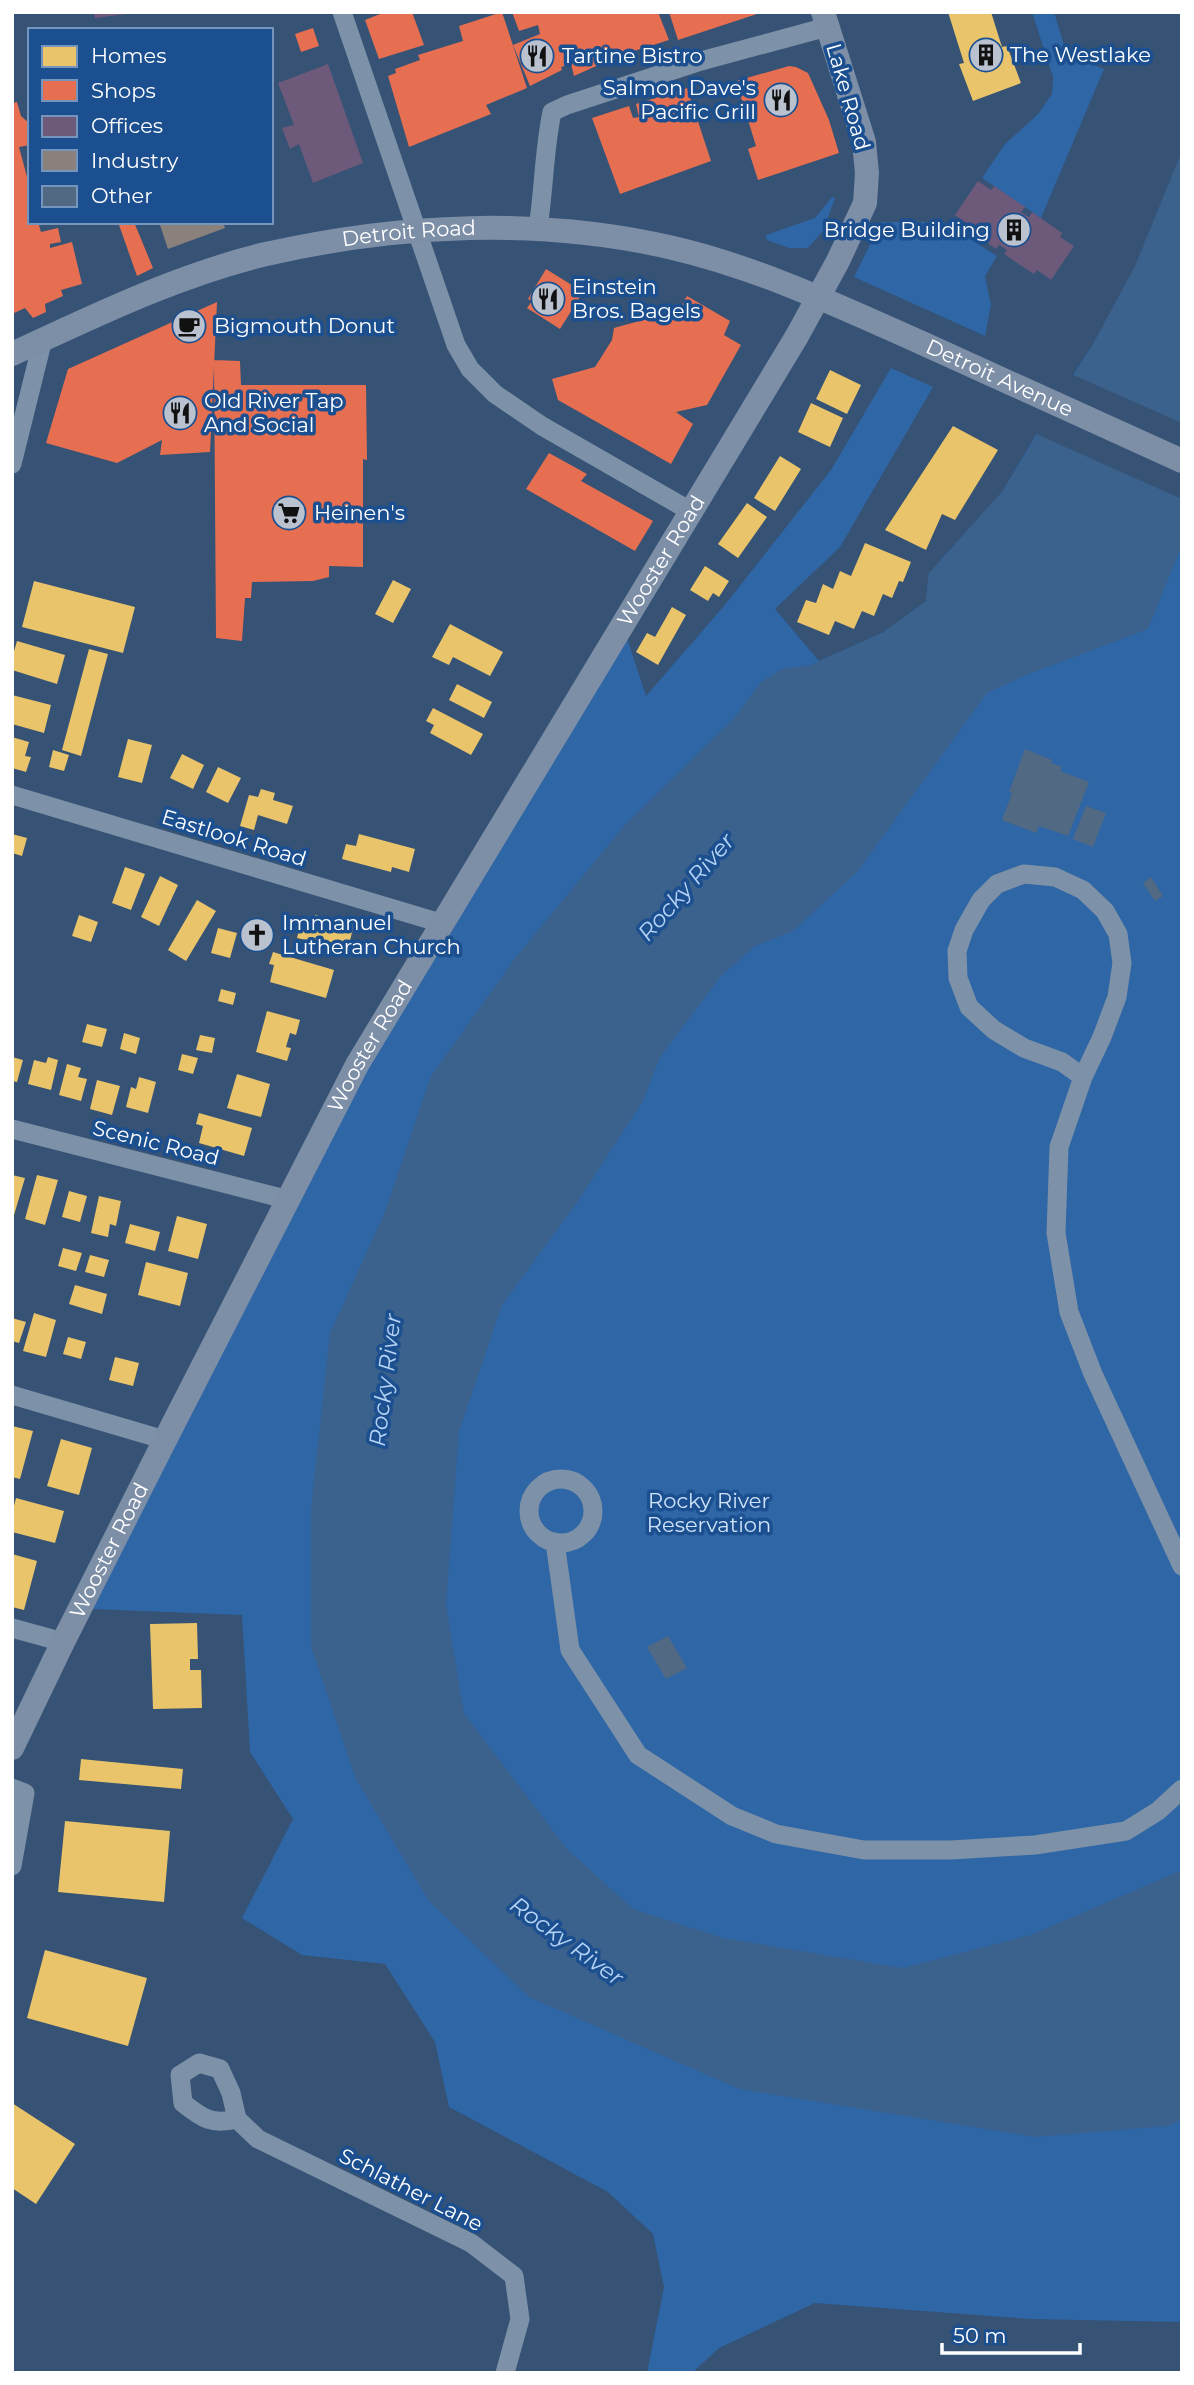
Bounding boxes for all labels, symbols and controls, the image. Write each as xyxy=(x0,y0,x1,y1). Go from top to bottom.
legend xyxy=(28,28,273,224)
building icon: The Westlake xyxy=(967,36,1005,74)
restaurant icon: Tartine Bistro xyxy=(518,37,556,75)
street label: Lake Road xyxy=(821,41,876,153)
place label: The Westlake xyxy=(1010,42,1151,67)
text: Homes xyxy=(91,43,166,68)
place label: Tartine Bistro xyxy=(562,43,703,68)
place label: Salmon Dave's Pacific Grill xyxy=(603,75,756,124)
text: Shops xyxy=(91,78,156,103)
restaurant icon: Salmon Dave's Pacific Grill xyxy=(762,81,800,119)
text: Offices xyxy=(91,113,163,138)
text: Industry xyxy=(91,148,179,173)
text: Other xyxy=(91,183,153,208)
building icon: Bridge Building xyxy=(995,211,1033,249)
street label: Detroit Road xyxy=(340,215,476,251)
place label: Bridge Building xyxy=(824,217,990,242)
place label: Einstein Bros. Bagels xyxy=(572,274,701,323)
restaurant icon: Einstein Bros. Bagels xyxy=(529,280,567,318)
cafe icon: Bigmouth Donut xyxy=(170,307,208,345)
place label: Bigmouth Donut xyxy=(214,313,395,338)
street label: Detroit Avenue xyxy=(922,334,1077,422)
place label: Old River Tap And Social xyxy=(204,388,344,437)
restaurant icon: Old River Tap And Social xyxy=(161,394,199,432)
street label: Wooster Road xyxy=(612,491,710,631)
supermarket icon: Heinen's xyxy=(270,494,308,532)
place label: Heinen's xyxy=(314,500,405,525)
street label: Eastlook Road xyxy=(159,804,310,871)
water label: Rocky River xyxy=(632,827,741,947)
place label: Immanuel Lutheran Church xyxy=(282,910,461,959)
church icon: Immanuel Lutheran Church xyxy=(238,916,276,954)
street label: Wooster Road xyxy=(322,975,417,1116)
street label: Scenic Road xyxy=(90,1115,222,1170)
water label: Rocky River xyxy=(363,1311,407,1448)
street label: Wooster Road xyxy=(64,1478,153,1622)
park label: Rocky River Reservation xyxy=(647,1488,771,1537)
water label: Rocky River xyxy=(505,1890,630,1992)
street label: Schlather Lane xyxy=(335,2143,487,2237)
scale bar xyxy=(942,2312,1080,2356)
text: 50 m xyxy=(953,2323,1007,2348)

